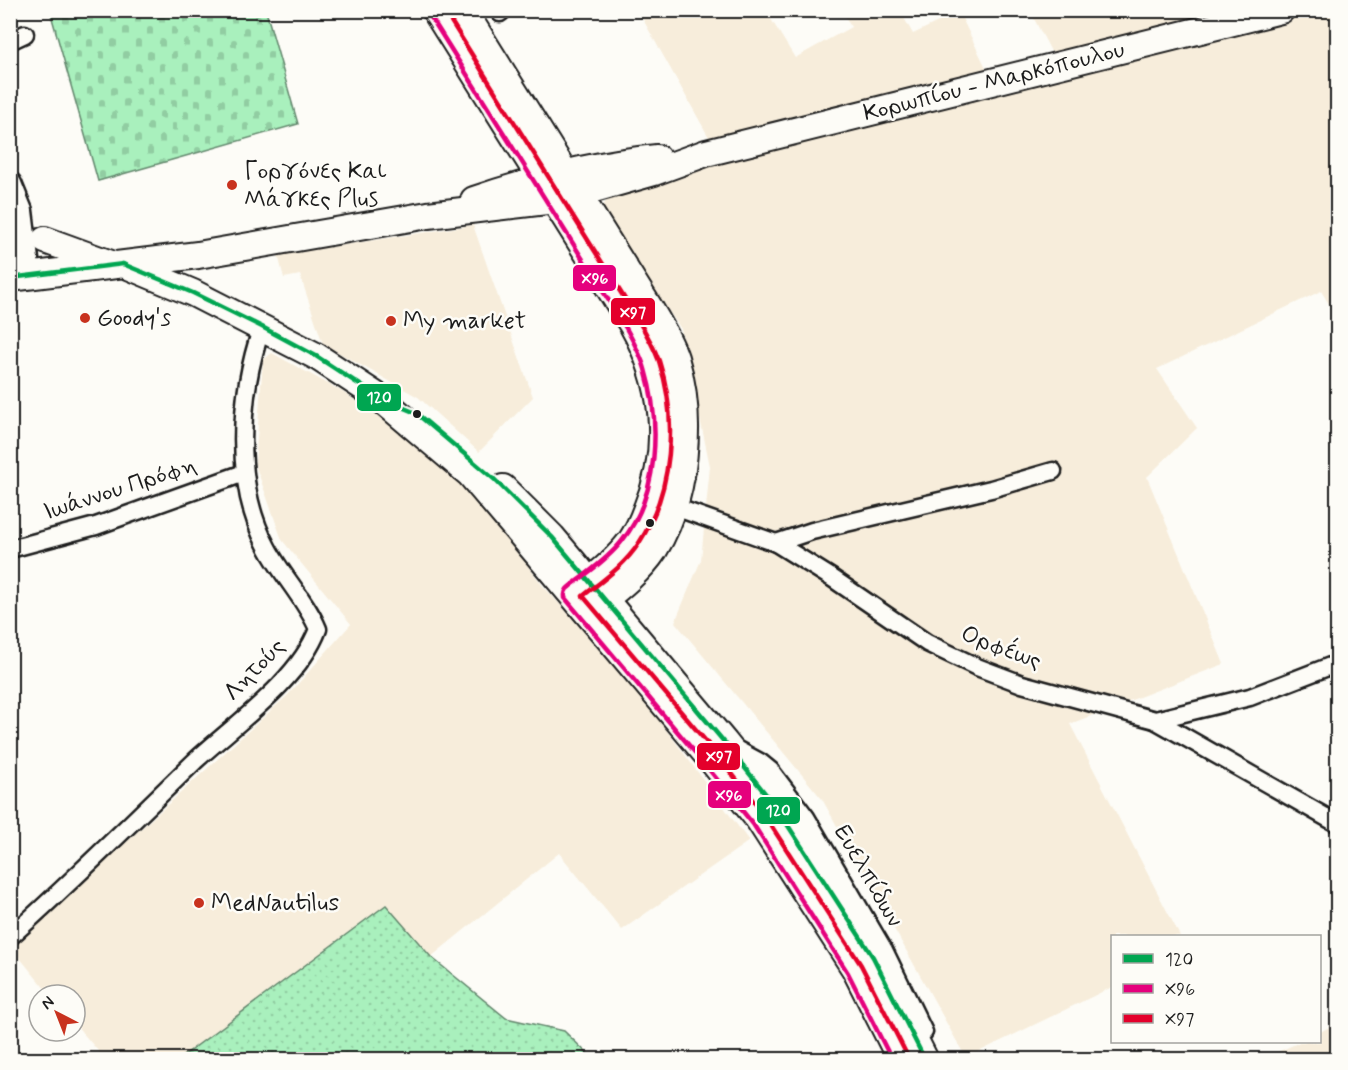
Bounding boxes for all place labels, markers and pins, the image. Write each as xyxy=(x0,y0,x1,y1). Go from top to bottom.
place label: Γοργόνες Και Μάγκες Plus xyxy=(244,156,387,215)
marker: Γοργόνες Και Μάγκες Plus xyxy=(225,178,239,192)
place label: Goody's xyxy=(97,303,172,334)
place label: My market xyxy=(403,306,526,337)
marker: Goody's xyxy=(78,311,92,325)
marker: My market xyxy=(384,314,398,328)
unlabelled marker xyxy=(411,408,423,420)
unlabelled marker xyxy=(644,517,656,529)
place label: MedNautilus xyxy=(211,888,339,919)
marker: MedNautilus xyxy=(192,896,206,910)

